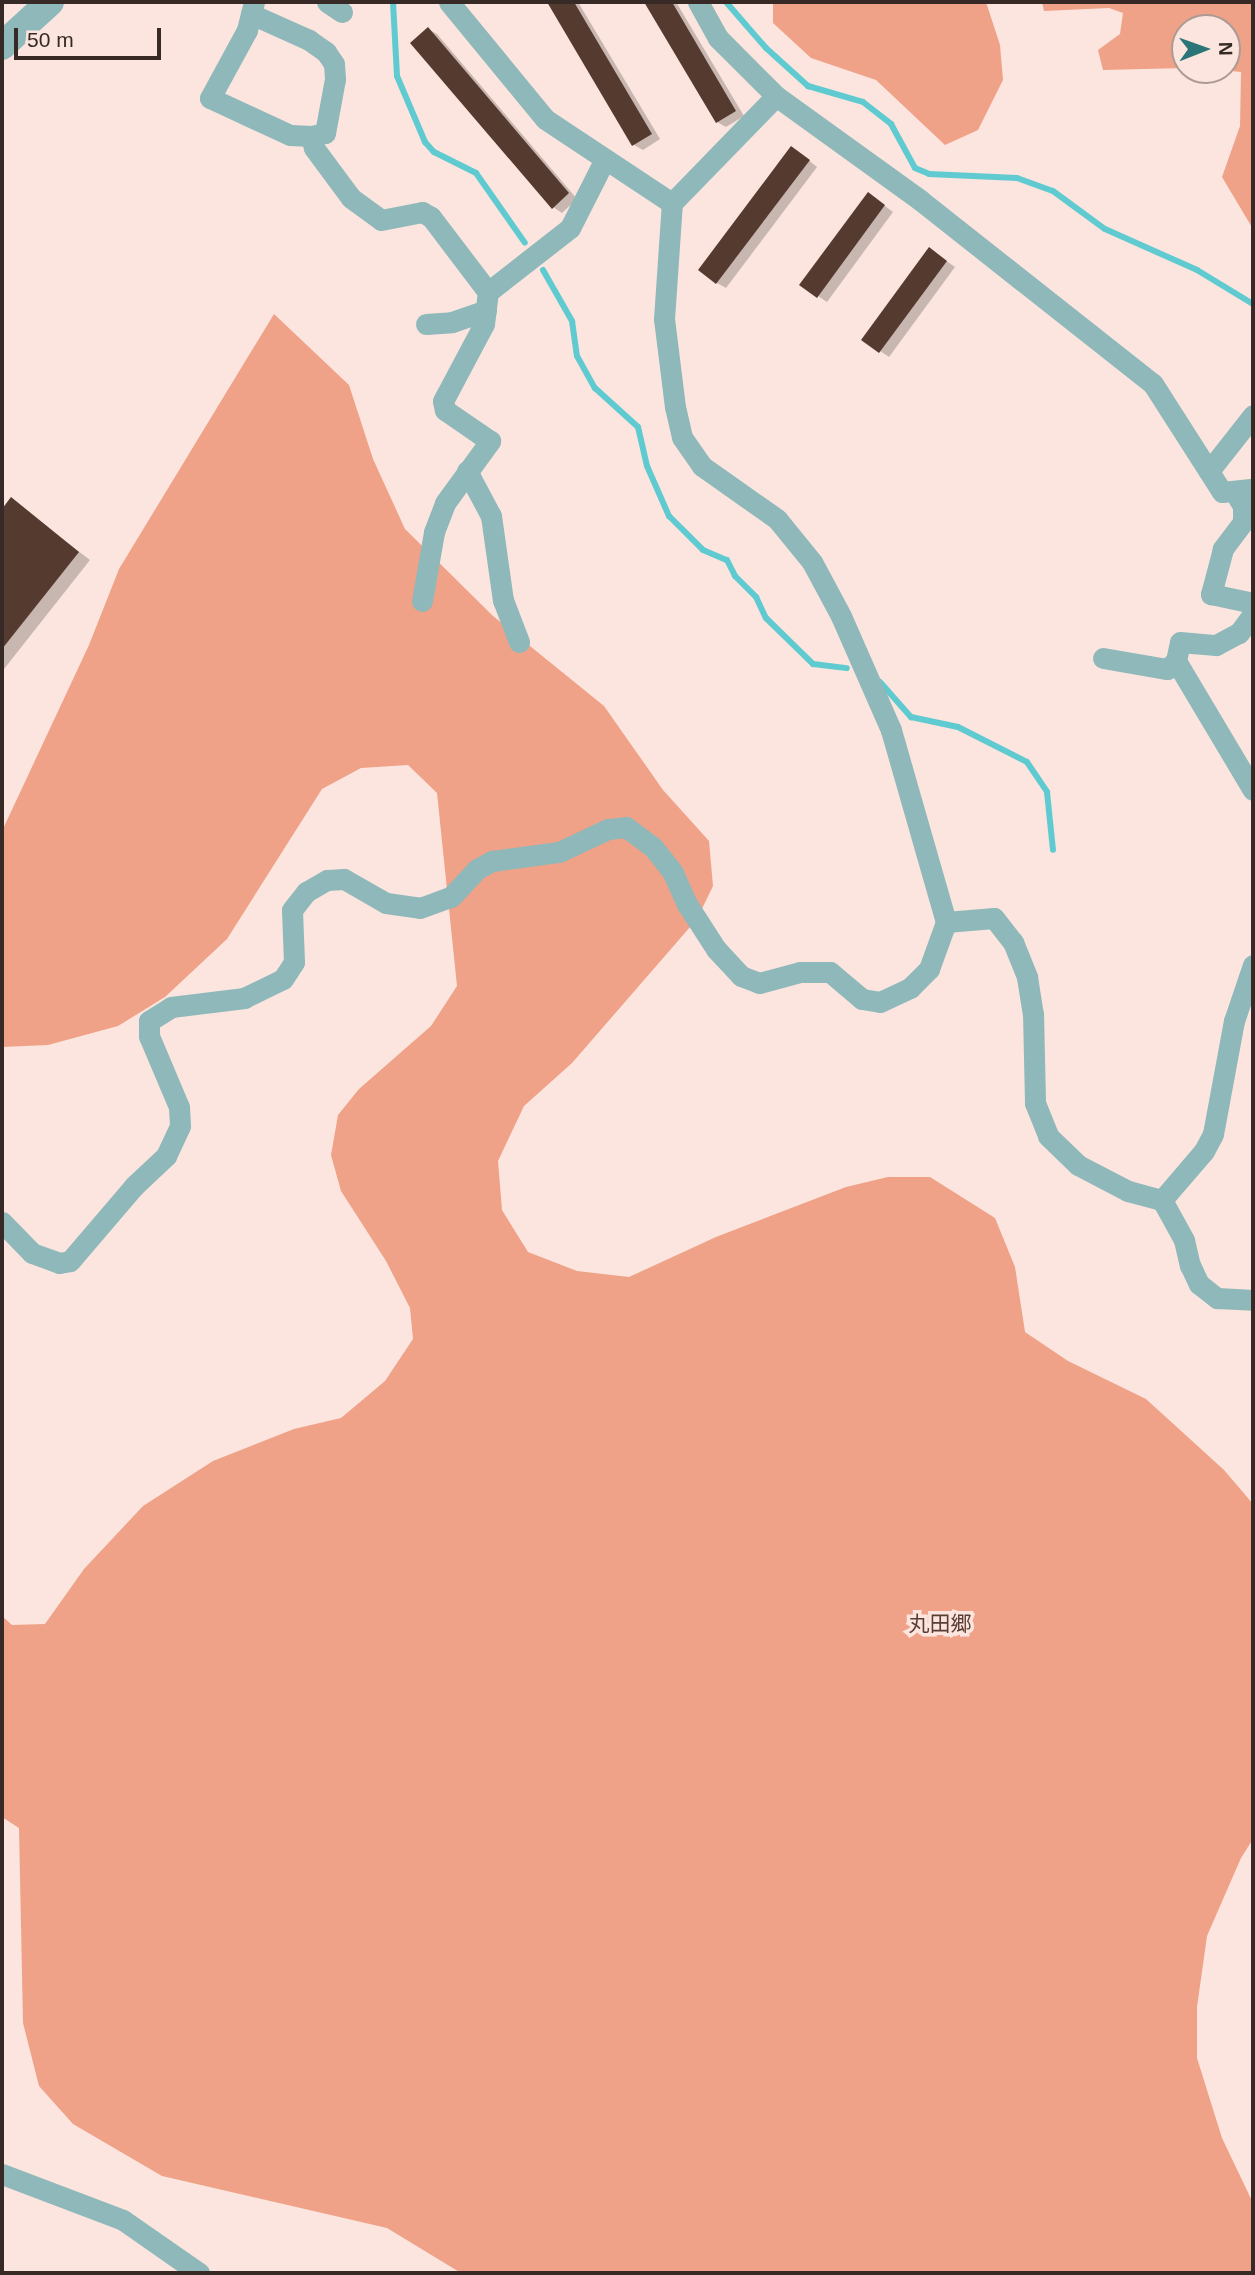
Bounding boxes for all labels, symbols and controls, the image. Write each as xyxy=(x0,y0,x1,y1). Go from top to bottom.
scale bar xyxy=(18,14,164,58)
north arrow xyxy=(1171,14,1241,84)
text: 50 m xyxy=(27,28,74,51)
text: N xyxy=(1215,42,1236,56)
district label: 丸田郷 xyxy=(909,1611,971,1637)

